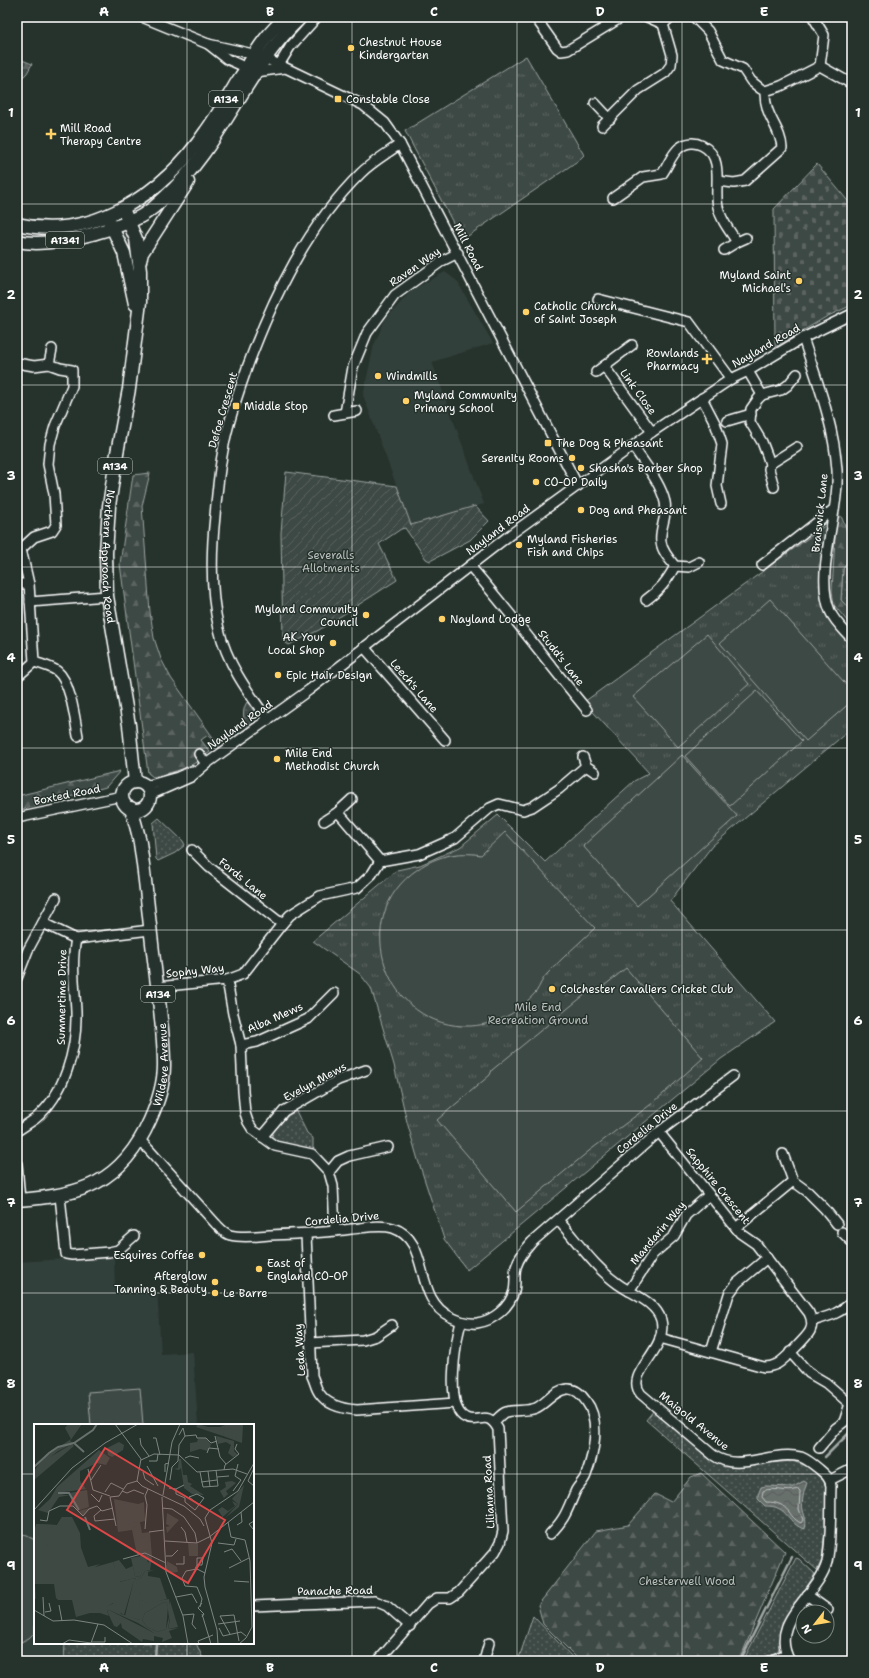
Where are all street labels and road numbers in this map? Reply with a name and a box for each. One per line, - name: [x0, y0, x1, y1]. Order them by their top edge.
- road number: A134: [209, 91, 243, 107]
- street label: Mill Road: [450, 221, 486, 273]
- road number: A1341: [46, 232, 84, 248]
- street label: Raven Way: [386, 244, 444, 290]
- street label: Nayland Road: [729, 320, 803, 372]
- street label: Link Close: [616, 366, 660, 418]
- street label: Defoe Crescent: [205, 370, 241, 450]
- road number: A134: [98, 458, 132, 474]
- street label: Braiswick Lane: [808, 473, 832, 553]
- street label: Northern Approach Road: [98, 489, 119, 625]
- street label: Nayland Road: [463, 501, 533, 559]
- street label: Studd's Lane: [534, 627, 588, 689]
- street label: Leech's Lane: [386, 656, 442, 716]
- street label: Nayland Road: [204, 697, 276, 753]
- street label: Boxted Road: [32, 781, 102, 809]
- street label: Fords Lane: [215, 855, 271, 903]
- street label: Summertime Drive: [54, 949, 70, 1045]
- street label: Sophy Way: [165, 960, 225, 982]
- road number: A134: [141, 986, 175, 1002]
- street label: Alba Mews: [245, 999, 305, 1037]
- street label: Wildeve Avenue: [149, 1022, 172, 1108]
- street label: Evelyn Mews: [281, 1059, 349, 1105]
- street label: Cordelia Drive: [613, 1099, 681, 1157]
- street label: Sapphire Crescent: [682, 1145, 754, 1228]
- street label: Mandarin Way: [627, 1198, 689, 1268]
- street label: Cordelia Drive: [304, 1208, 380, 1230]
- street label: Leda Way: [291, 1323, 309, 1377]
- street label: Maigold Avenue: [656, 1388, 732, 1454]
- street label: Lilianna Road: [480, 1455, 498, 1529]
- street label: Panache Road: [297, 1583, 373, 1599]

